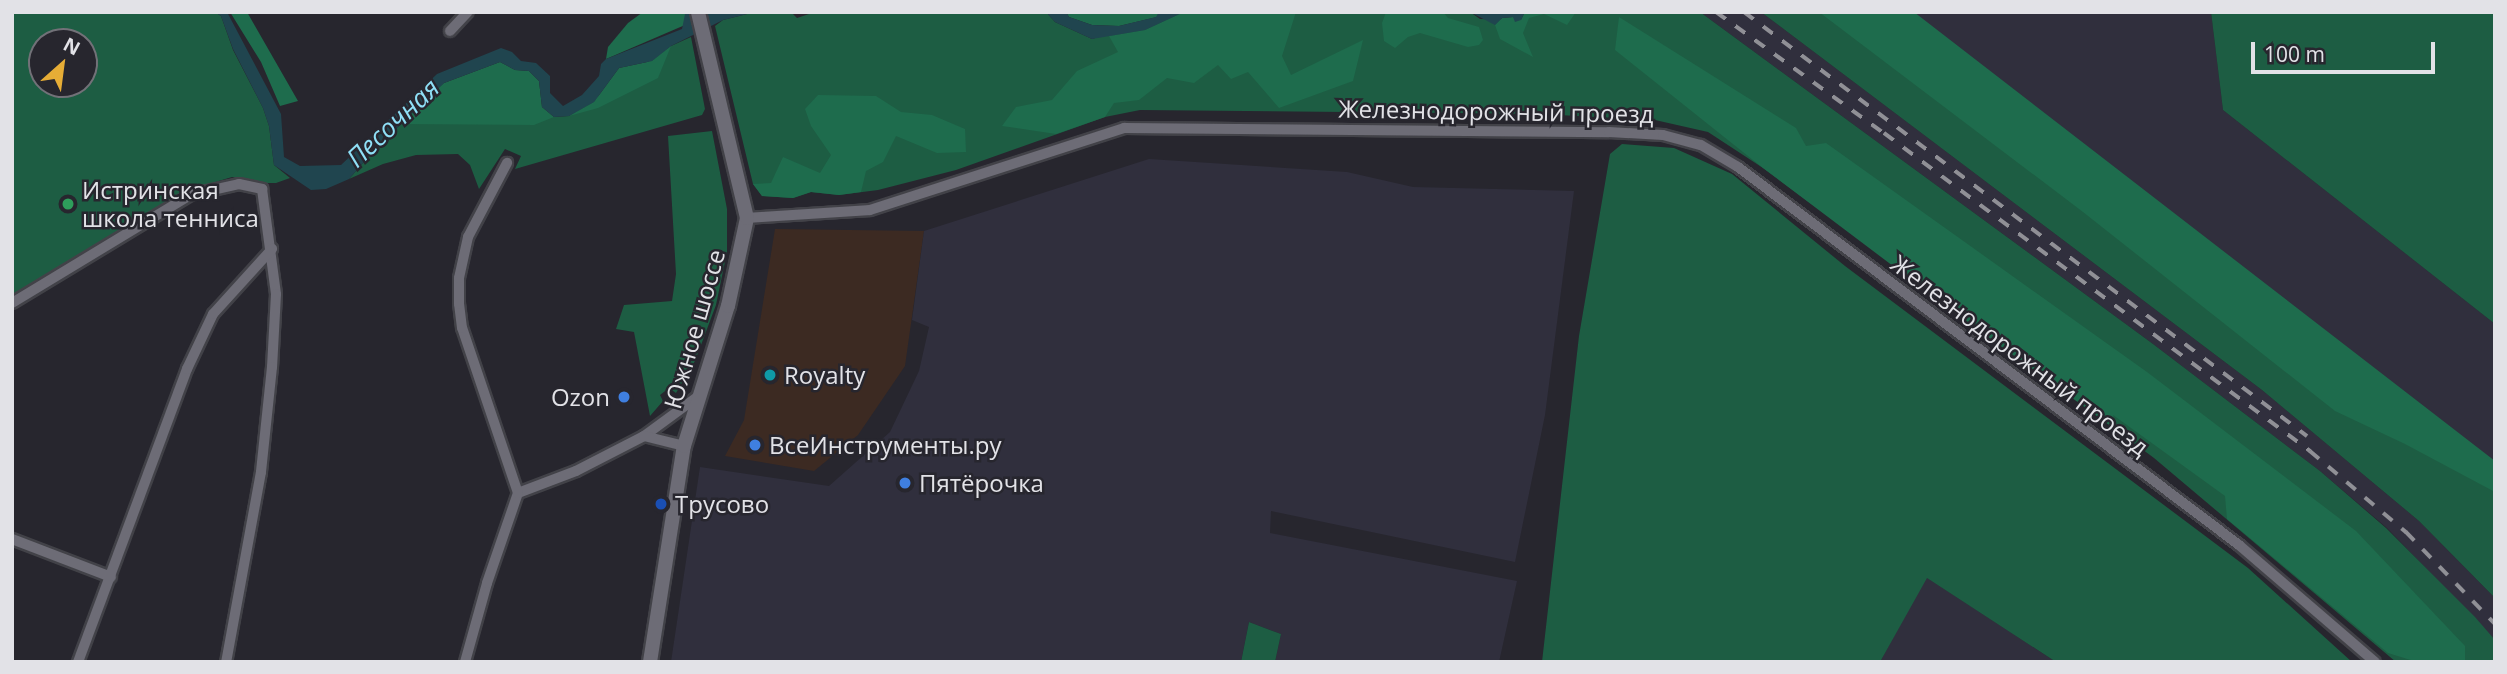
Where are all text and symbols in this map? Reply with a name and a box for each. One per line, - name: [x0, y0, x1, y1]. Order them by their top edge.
- north arrow: [28, 28, 98, 98]
- scale bar: [2255, 28, 2439, 72]
- text: N: [59, 31, 85, 61]
- text: 100 m: [2264, 40, 2325, 68]
- water label: Песочная: [340, 72, 446, 174]
- street label: Железнодорожный проезд: [1338, 94, 1654, 128]
- place label: Истринская школа тенниса: [82, 176, 259, 232]
- marker: Истринская школа тенниса: [60, 196, 76, 212]
- street label: Южное шоссе: [658, 246, 730, 412]
- street label: Железнодорожный проезд: [1886, 249, 2154, 461]
- place label: Royalty: [784, 361, 865, 389]
- marker: Royalty: [762, 367, 778, 383]
- place label: Ozon: [551, 383, 610, 411]
- marker: Ozon: [616, 389, 632, 405]
- place label: ВсеИнструменты.ру: [769, 431, 1001, 459]
- marker: ВсеИнструменты.ру: [747, 437, 763, 453]
- place label: Пятёрочка: [919, 469, 1044, 497]
- marker: Пятёрочка: [897, 475, 913, 491]
- place label: Трусово: [675, 490, 769, 518]
- marker: Трусово: [653, 496, 669, 512]

